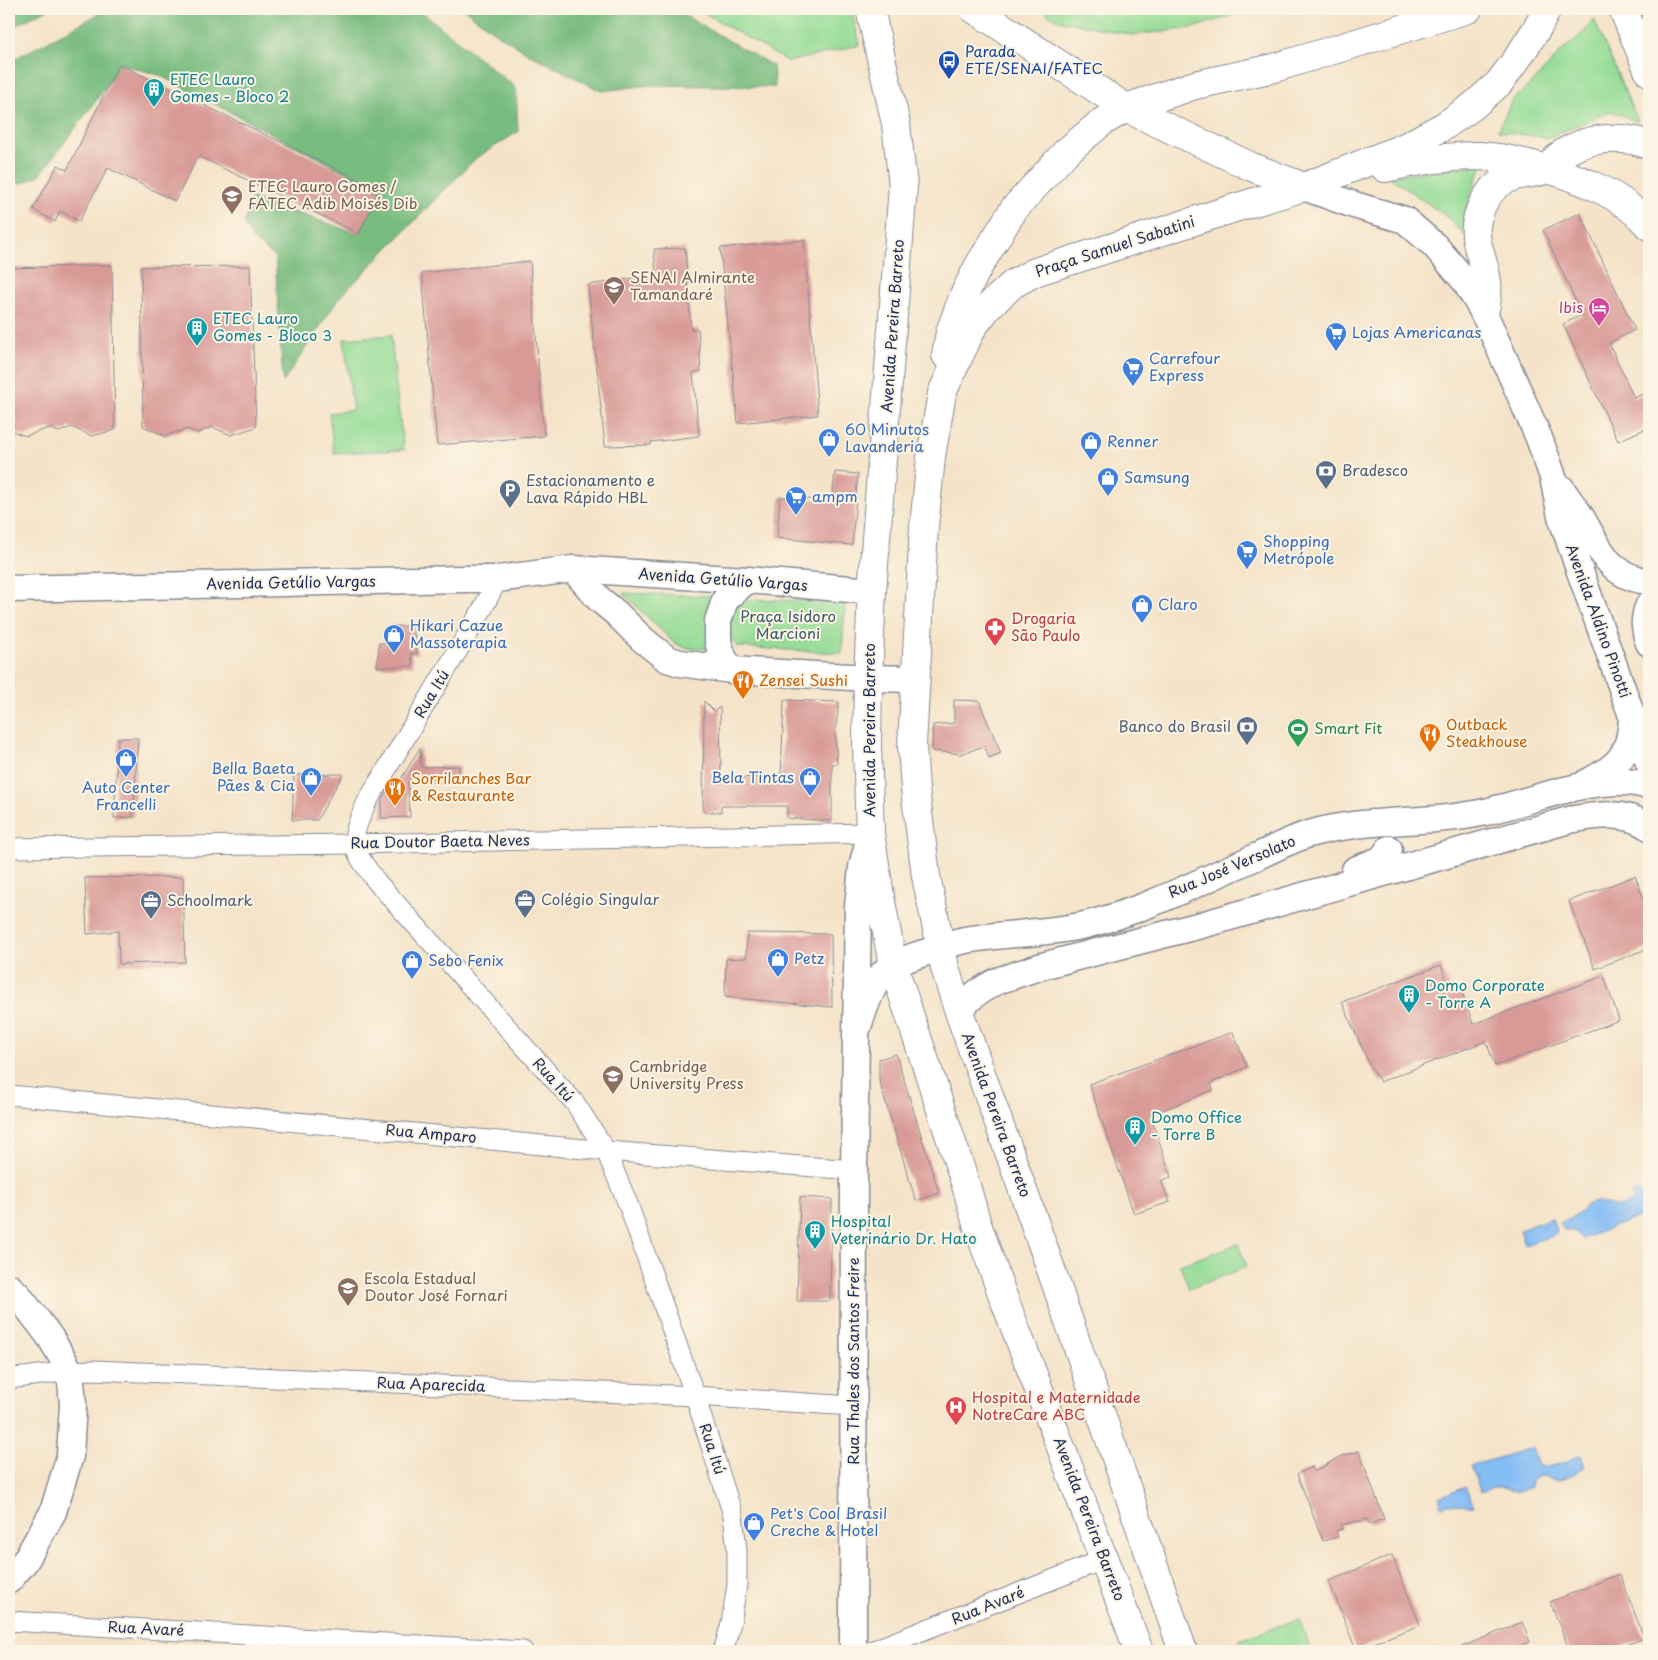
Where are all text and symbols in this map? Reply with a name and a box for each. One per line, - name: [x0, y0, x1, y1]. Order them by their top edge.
- place label: Parada ETE/SENAI/FATEC: [965, 39, 1103, 79]
- bus stop icon: Parada ETE/SENAI/FATEC: [937, 49, 961, 80]
- place label: ETEC Lauro Gomes - Bloco 2: [170, 67, 289, 107]
- building icon: ETEC Lauro Gomes - Bloco 2: [142, 77, 166, 108]
- place label: ETEC Lauro Gomes / FATEC Adib Moisés Dib: [248, 174, 417, 214]
- school or university icon: ETEC Lauro Gomes / FATEC Adib Moisés Dib: [220, 184, 244, 215]
- street label: Praça Samuel Sabatini: [1032, 209, 1197, 282]
- street label: Avenida Pereira Barreto: [874, 238, 909, 413]
- place label: SENAI Almirante Tamandaré: [630, 265, 755, 305]
- school or university icon: SENAI Almirante Tamandaré: [602, 275, 626, 306]
- place label: Ibis: [1559, 295, 1583, 318]
- hotel icon: Ibis: [1587, 296, 1611, 327]
- place label: ETEC Lauro Gomes - Bloco 3: [213, 306, 332, 346]
- building icon: ETEC Lauro Gomes - Bloco 3: [185, 316, 209, 347]
- place label: Lojas Americanas: [1352, 320, 1481, 343]
- supermarket icon: Lojas Americanas: [1324, 321, 1348, 352]
- place label: Carrefour Express: [1149, 346, 1220, 386]
- supermarket icon: Carrefour Express: [1121, 356, 1145, 387]
- place label: 60 Minutos Lavanderia: [845, 417, 929, 457]
- shop icon: 60 Minutos Lavanderia: [817, 427, 841, 458]
- place label: Renner: [1107, 429, 1158, 452]
- shop icon: Renner: [1079, 430, 1103, 461]
- place label: Bradesco: [1342, 458, 1408, 481]
- bank icon: Bradesco: [1314, 459, 1338, 490]
- place label: Samsung: [1124, 465, 1190, 488]
- shop icon: Samsung: [1096, 466, 1120, 497]
- place label: Estacionamento e Lava Rápido HBL: [526, 468, 655, 508]
- parking icon: Estacionamento e Lava Rápido HBL: [498, 478, 522, 509]
- place label: ampm: [812, 484, 858, 507]
- supermarket icon: ampm: [784, 485, 808, 516]
- place label: Shopping Metrópole: [1263, 529, 1335, 569]
- supermarket icon: Shopping Metrópole: [1235, 539, 1259, 570]
- street label: Avenida Aldino Pinotti: [1561, 540, 1638, 701]
- street label: Avenida Getúlio Vargas: [638, 561, 809, 596]
- street label: Avenida Getúlio Vargas: [206, 569, 376, 594]
- place label: Claro: [1158, 592, 1197, 615]
- shop icon: Claro: [1130, 593, 1154, 624]
- park label: Praça Isidoro Marcioni: [740, 604, 836, 644]
- place label: Drogaria São Paulo: [1011, 606, 1080, 646]
- place label: Hikari Cazue Massoterapia: [410, 613, 507, 653]
- pharmacy icon: Drogaria São Paulo: [983, 616, 1007, 647]
- shop icon: Hikari Cazue Massoterapia: [382, 623, 406, 654]
- street label: Avenida Pereira Barreto: [857, 643, 880, 817]
- street label: Rua Itú: [407, 665, 454, 722]
- place label: Zensei Sushi: [759, 668, 848, 691]
- restaurant icon: Zensei Sushi: [731, 669, 755, 700]
- place label: Outback Steakhouse: [1446, 712, 1528, 752]
- place label: Banco do Brasil: [1118, 714, 1231, 737]
- bank icon: Banco do Brasil: [1235, 715, 1259, 746]
- place label: Smart Fit: [1314, 716, 1382, 739]
- sports icon: Smart Fit: [1286, 717, 1310, 748]
- restaurant icon: Outback Steakhouse: [1418, 722, 1442, 753]
- shop icon: Auto Center Francelli: [114, 747, 138, 778]
- place label: Bella Baeta Pães & Cia: [211, 756, 296, 796]
- place label: Bela Tintas: [711, 765, 794, 788]
- shop icon: Bella Baeta Pães & Cia: [299, 766, 323, 797]
- place label: Sorrilanches Bar & Restaurante: [411, 766, 531, 806]
- shop icon: Bela Tintas: [798, 766, 822, 797]
- place label: Auto Center Francelli: [82, 775, 170, 815]
- restaurant icon: Sorrilanches Bar & Restaurante: [383, 776, 407, 807]
- street label: Rua Doutor Baeta Neves: [350, 827, 530, 854]
- street label: Rua José Versolato: [1164, 828, 1299, 903]
- place label: Colégio Singular: [541, 887, 660, 910]
- place label: Schoolmark: [167, 888, 253, 911]
- office icon: Colégio Singular: [513, 888, 537, 919]
- office icon: Schoolmark: [139, 889, 163, 920]
- place label: Petz: [794, 946, 824, 969]
- shop icon: Petz: [766, 947, 790, 978]
- place label: Sebo Fenix: [428, 948, 504, 971]
- shop icon: Sebo Fenix: [400, 949, 424, 980]
- place label: Domo Corporate - Torre A: [1425, 973, 1545, 1013]
- building icon: Domo Corporate - Torre A: [1397, 983, 1421, 1014]
- street label: Avenida Pereira Barreto: [957, 1029, 1038, 1200]
- street label: Rua Itú: [528, 1052, 580, 1106]
- place label: Cambridge University Press: [629, 1054, 744, 1094]
- school or university icon: Cambridge University Press: [601, 1064, 625, 1095]
- place label: Domo Office - Torre B: [1151, 1105, 1242, 1145]
- building icon: Domo Office - Torre B: [1123, 1115, 1147, 1146]
- street label: Rua Amparo: [385, 1117, 478, 1148]
- place label: Hospital Veterinário Dr. Hato: [831, 1209, 977, 1249]
- building icon: Hospital Veterinário Dr. Hato: [803, 1219, 827, 1250]
- street label: Rua Thales dos Santos Freire: [841, 1257, 864, 1465]
- place label: Escola Estadual Doutor José Fornari: [364, 1266, 508, 1306]
- school or university icon: Escola Estadual Doutor José Fornari: [336, 1276, 360, 1307]
- street label: Rua Aparecida: [376, 1370, 486, 1397]
- place label: Hospital e Maternidade NotreCare ABC: [972, 1385, 1141, 1425]
- hospital icon: Hospital e Maternidade NotreCare ABC: [944, 1395, 968, 1426]
- street label: Rua Itú: [694, 1420, 732, 1477]
- street label: Avenida Pereira Barreto: [1049, 1433, 1132, 1604]
- place label: Pet's Cool Brasil Creche & Hotel: [770, 1501, 887, 1541]
- shop icon: Pet's Cool Brasil Creche & Hotel: [742, 1511, 766, 1542]
- street label: Rua Avaré: [948, 1580, 1027, 1630]
- street label: Rua Avaré: [107, 1614, 185, 1641]

